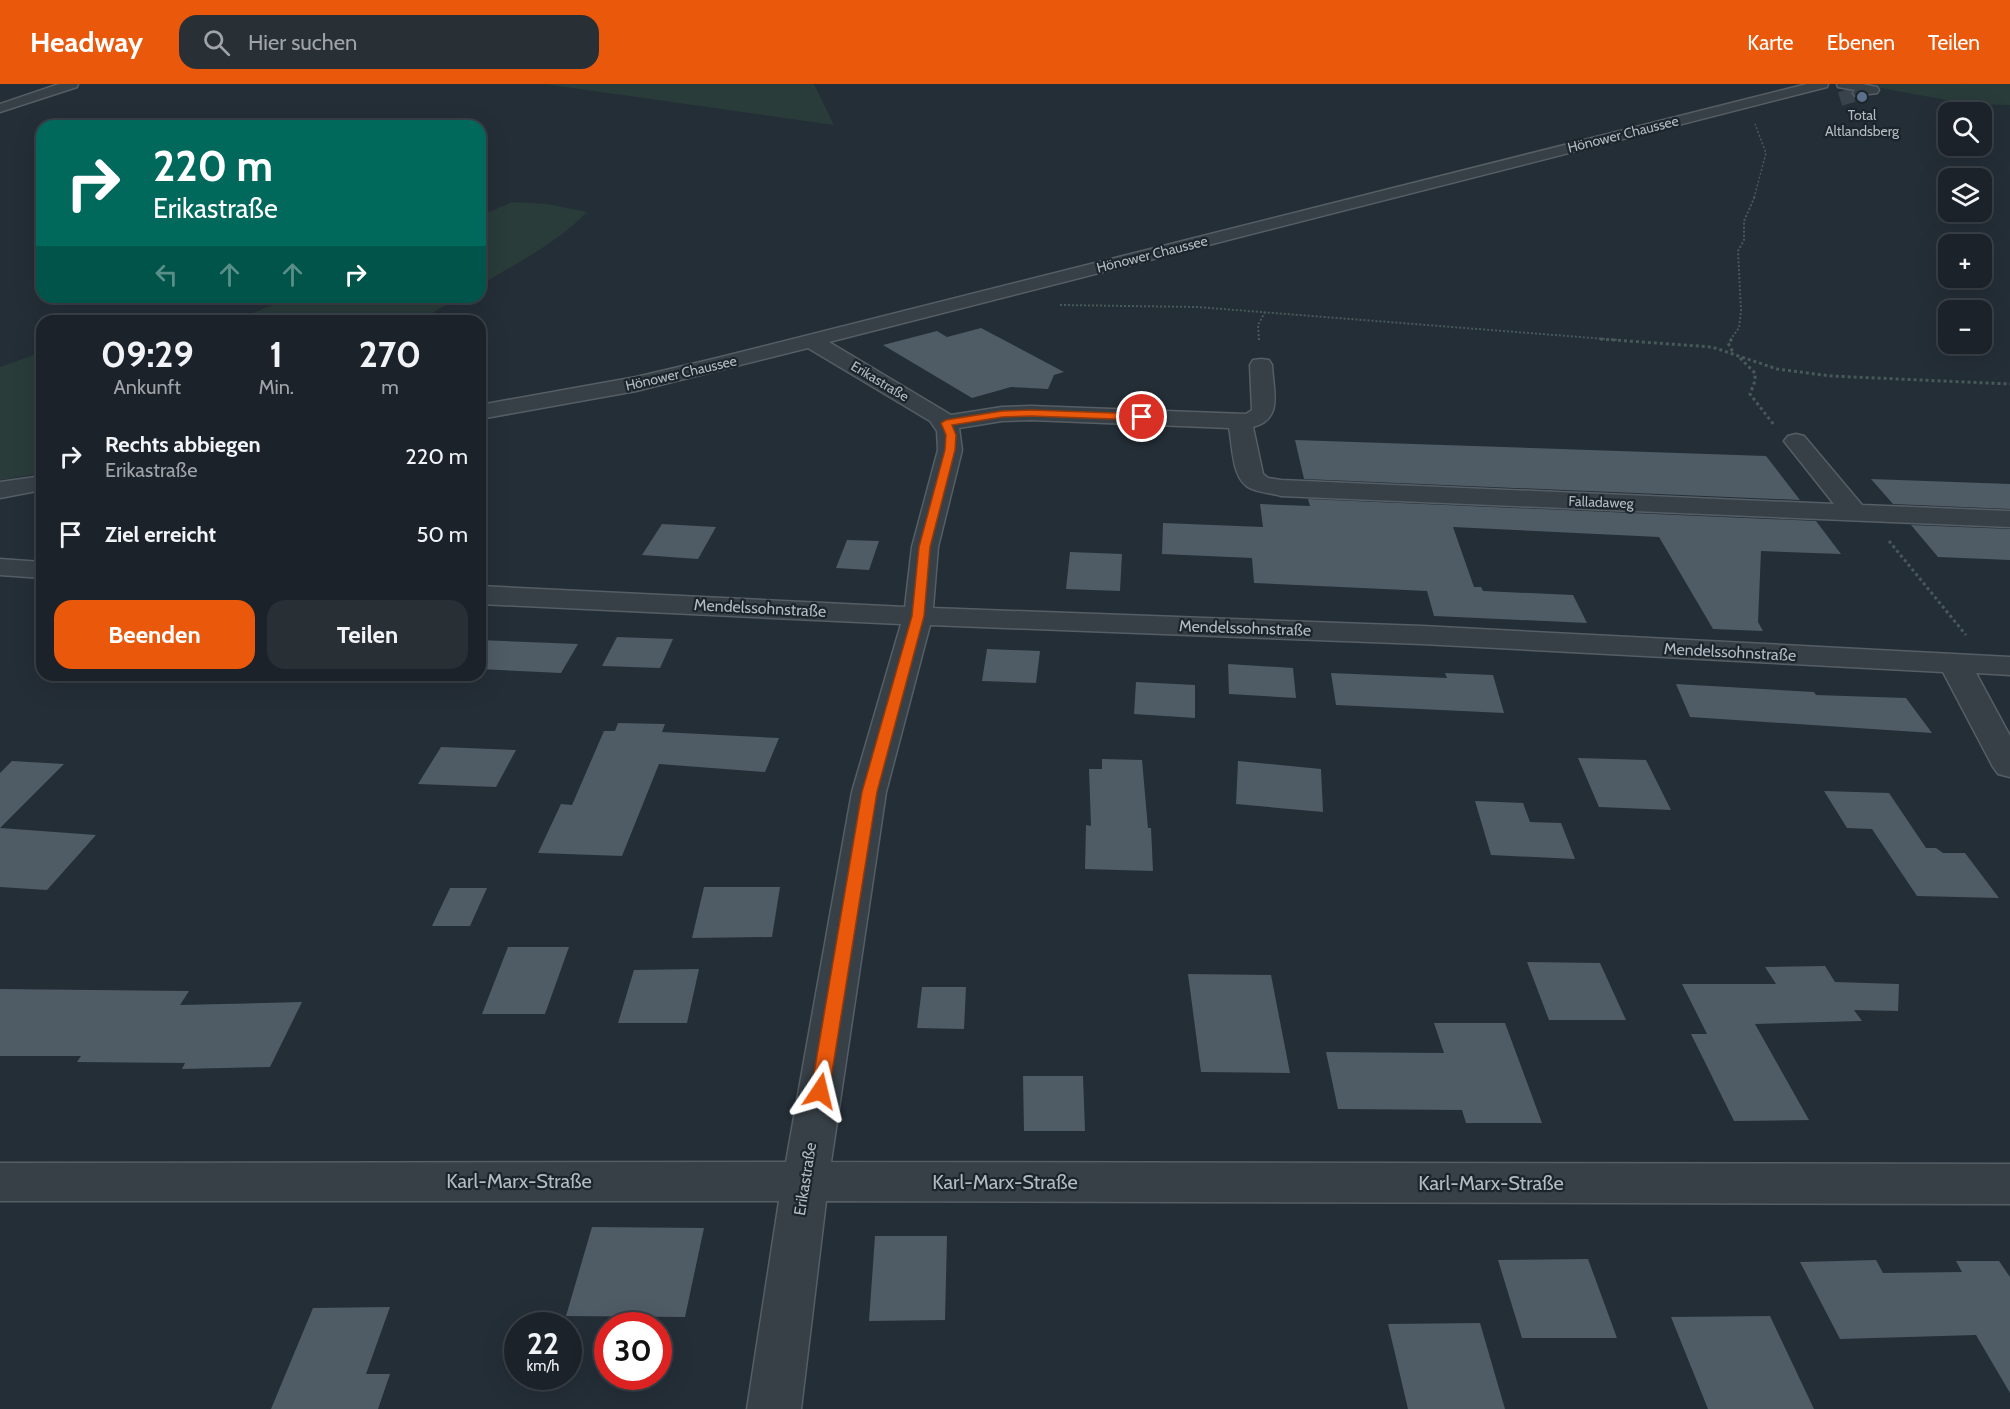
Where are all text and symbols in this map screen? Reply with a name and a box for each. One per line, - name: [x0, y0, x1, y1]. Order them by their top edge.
- search box: [179, 15, 599, 69]
- text: Headway: [30, 25, 143, 59]
- icon: search: [200, 26, 233, 59]
- text: Hier suchen: [248, 29, 357, 56]
- text: Karte: [1747, 30, 1794, 55]
- text: Ebenen: [1827, 30, 1895, 55]
- text: Teilen: [1928, 30, 1980, 55]
- marker: Total Altlandsberg: [1855, 90, 1869, 104]
- map controls: [1938, 102, 1992, 354]
- button: search: [1938, 102, 1992, 156]
- place label: Total Altlandsberg: [1825, 106, 1900, 140]
- street label: Hönower Chaussee: [1566, 111, 1680, 157]
- text: 220 m: [153, 140, 273, 192]
- icon: right: [54, 144, 132, 222]
- button: layers: [1938, 168, 1992, 222]
- text: Erikastraße: [153, 192, 278, 225]
- street label: Hönower Chaussee: [1095, 231, 1209, 277]
- button: +: [1938, 234, 1992, 288]
- icon: left: [150, 258, 183, 291]
- icon: ahead: [213, 258, 246, 291]
- icon: ahead: [276, 258, 309, 291]
- icon: right: [339, 258, 372, 291]
- button: −: [1938, 300, 1992, 354]
- text: 09:29: [101, 332, 194, 376]
- text: 1: [270, 332, 283, 376]
- text: 270: [359, 332, 421, 376]
- street label: Hönower Chaussee: [623, 351, 739, 395]
- street label: Erikastraße: [848, 357, 912, 405]
- text: Ankunft: [114, 375, 181, 399]
- text: Min.: [258, 375, 294, 399]
- text: m: [381, 375, 399, 399]
- pin: [1116, 391, 1167, 442]
- icon: arrive: [1125, 400, 1158, 433]
- text: Rechts abbiegen: [105, 431, 261, 458]
- icon: right: [54, 440, 87, 473]
- text: 220 m: [405, 443, 468, 470]
- text: Erikastraße: [105, 458, 197, 482]
- street label: Falladaweg: [1568, 492, 1635, 512]
- icon: arrive: [54, 518, 87, 551]
- text: Ziel erreicht: [105, 521, 216, 548]
- text: 50 m: [416, 521, 468, 548]
- street label: Mendelssohnstraße: [693, 595, 827, 621]
- button: Beenden: [54, 600, 255, 669]
- button: Teilen: [267, 600, 468, 669]
- street label: Mendelssohnstraße: [1178, 616, 1312, 640]
- street label: Mendelssohnstraße: [1663, 639, 1797, 665]
- position arrow: [788, 1059, 852, 1123]
- street label: Erikastraße: [790, 1141, 820, 1217]
- street label: Karl-Marx-Straße: [446, 1169, 592, 1193]
- street label: Karl-Marx-Straße: [932, 1170, 1078, 1194]
- street label: Karl-Marx-Straße: [1418, 1171, 1564, 1195]
- speed limit sign: 30: [594, 1312, 672, 1390]
- text: 22: [527, 1325, 559, 1362]
- text: km/h: [527, 1357, 559, 1375]

